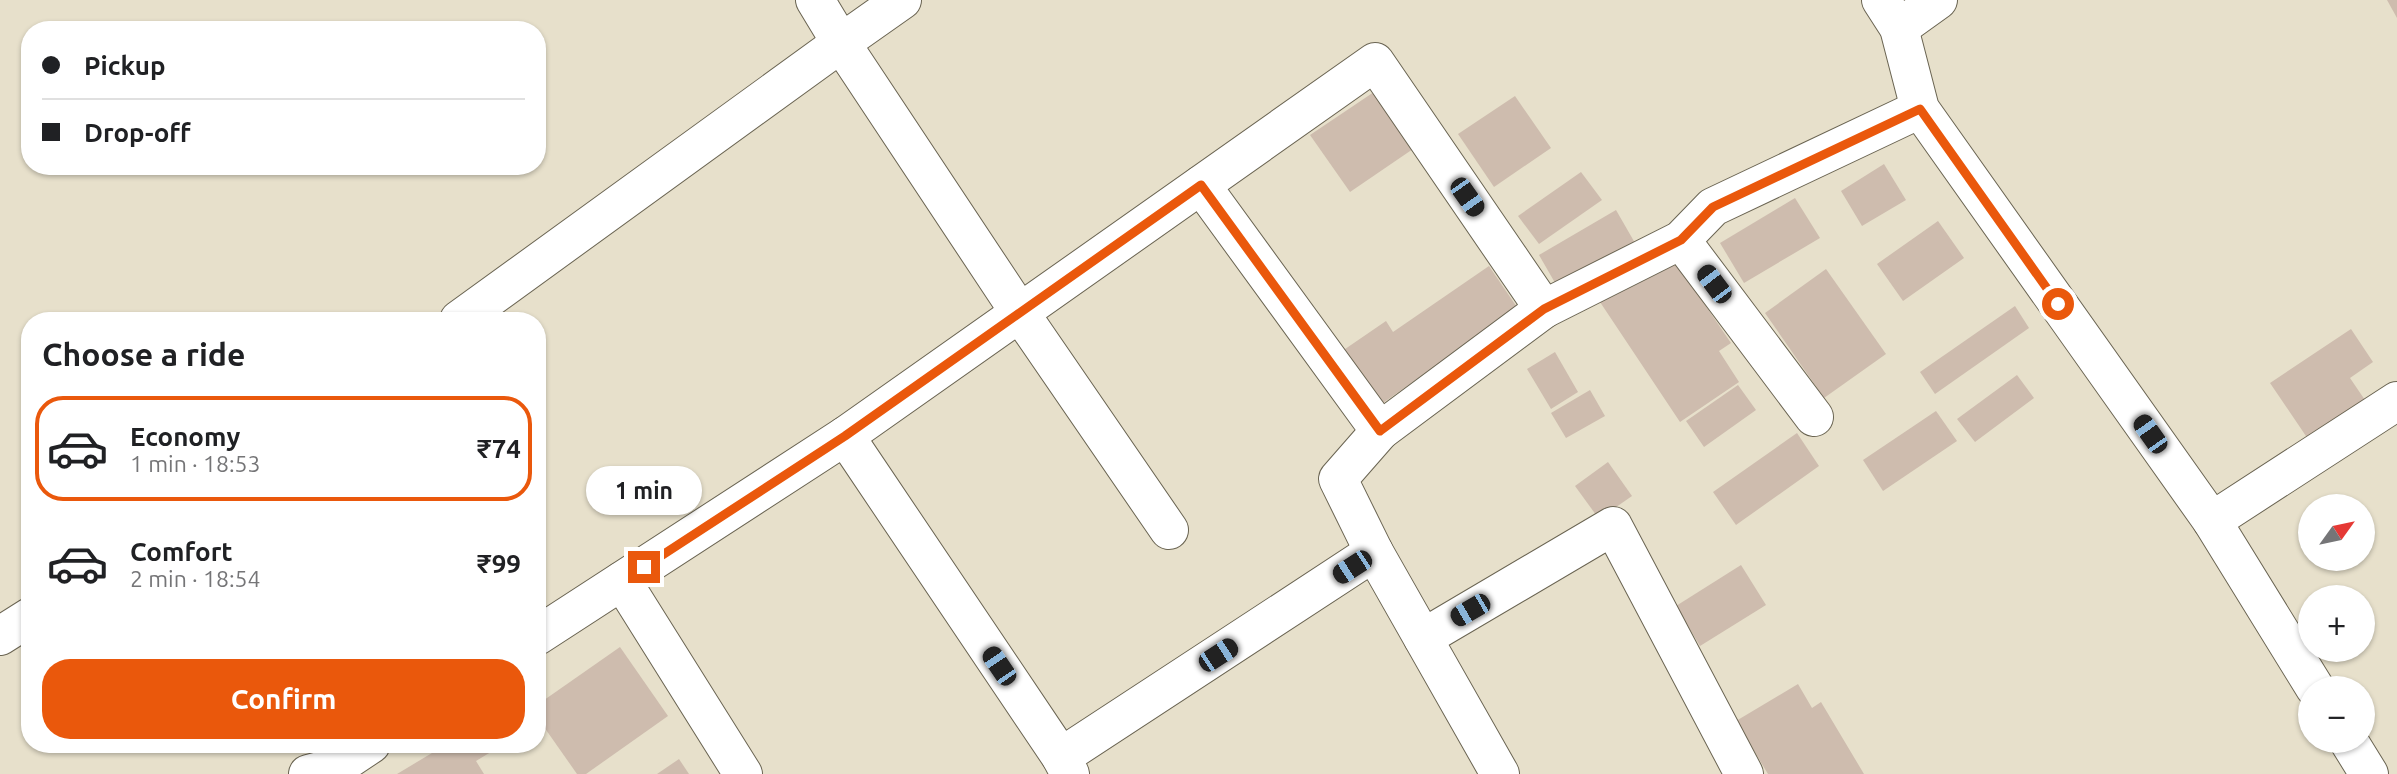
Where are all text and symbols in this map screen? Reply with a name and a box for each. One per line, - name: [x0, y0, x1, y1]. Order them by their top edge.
- text: Pickup: [84, 51, 166, 80]
- text: Drop-off: [84, 118, 191, 147]
- car: [1447, 174, 1488, 220]
- car: [1693, 261, 1736, 307]
- route start: [2042, 288, 2074, 320]
- text: Choose a ride: [42, 336, 245, 372]
- car: [2130, 411, 2171, 457]
- icon: car: [46, 417, 109, 480]
- text: Economy: [130, 422, 240, 451]
- text: ₹74: [477, 434, 521, 463]
- text: 1 min · 18:53: [130, 451, 261, 476]
- callout: 1 min: [586, 466, 702, 514]
- text: 1 min: [615, 478, 673, 503]
- north arrow: [2298, 494, 2375, 570]
- map controls: [2298, 494, 2375, 753]
- icon: car: [46, 532, 109, 595]
- text: Comfort: [130, 537, 233, 566]
- car: [1329, 547, 1376, 587]
- text: ₹99: [477, 549, 521, 578]
- route end: [628, 551, 660, 583]
- text: 2 min · 18:54: [130, 566, 261, 591]
- button: +: [2298, 585, 2375, 662]
- car: [1447, 590, 1494, 630]
- car: [1195, 635, 1242, 675]
- car: [979, 643, 1020, 689]
- button: Confirm: [42, 659, 525, 739]
- button: −: [2298, 676, 2375, 753]

